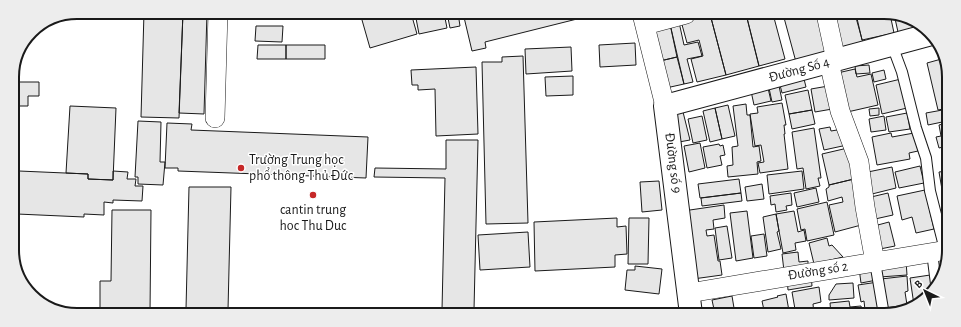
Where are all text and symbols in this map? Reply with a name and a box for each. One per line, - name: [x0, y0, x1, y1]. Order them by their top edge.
- street label: Đường Số 4: [767, 54, 831, 85]
- street label: Đường số 9: [662, 132, 685, 194]
- place label: Trường Trung học phổ thông Thủ Đức: [249, 153, 354, 183]
- marker: Trường Trung học phổ thông Thủ Đức: [236, 163, 246, 173]
- marker: cantin trung hoc Thu Duc: [308, 190, 318, 200]
- place label: cantin trung hoc Thu Duc: [280, 203, 347, 233]
- street label: Đường số 2: [787, 258, 849, 283]
- north arrow: [905, 271, 945, 311]
- text: B: [912, 277, 925, 290]

